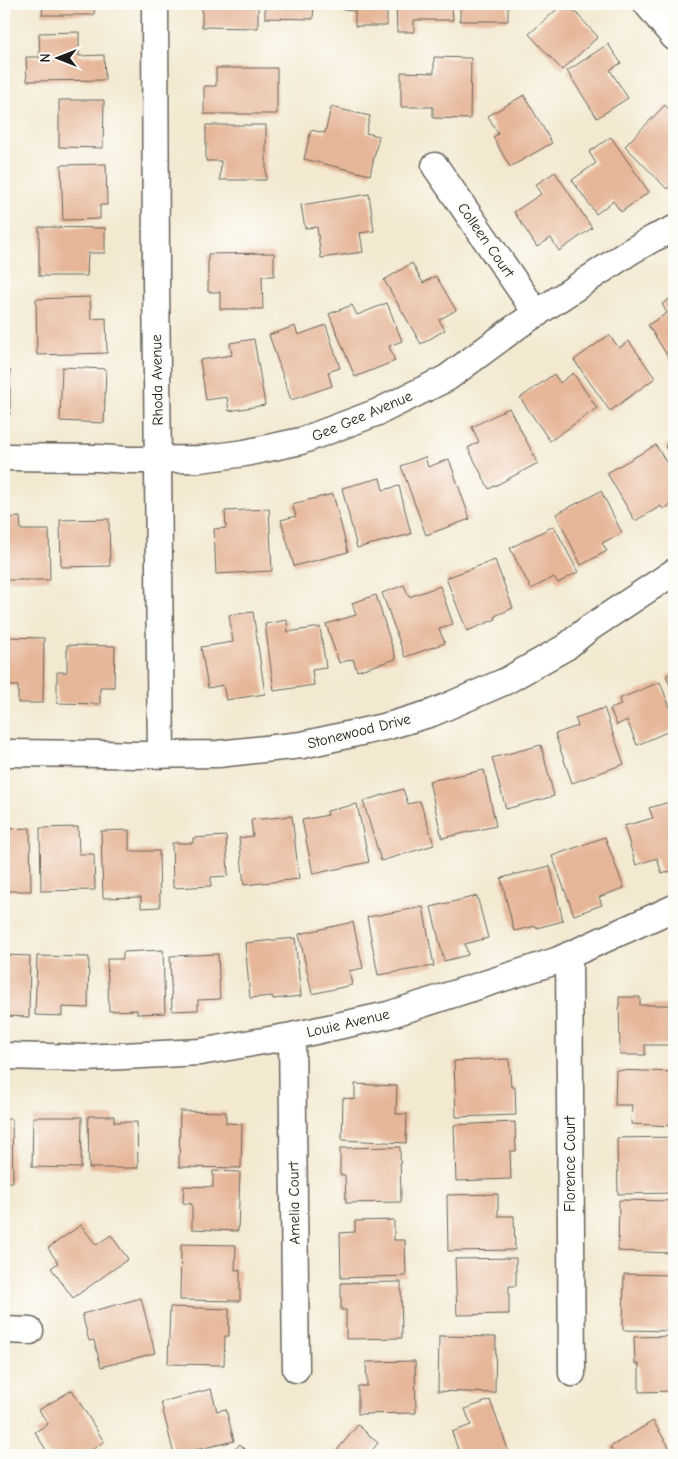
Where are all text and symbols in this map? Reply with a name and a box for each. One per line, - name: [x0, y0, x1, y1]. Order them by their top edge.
- north arrow: [32, 32, 82, 82]
- text: N: [37, 53, 54, 63]
- street label: Colleen Court: [454, 199, 519, 281]
- street label: Rhoda Avenue: [147, 334, 167, 426]
- street label: Gee Gee Avenue: [309, 387, 415, 445]
- street label: Stonewood Drive: [306, 709, 413, 753]
- street label: Louie Avenue: [305, 1005, 392, 1041]
- street label: Florence Court: [561, 1115, 579, 1212]
- street label: Amelia Court: [284, 1161, 304, 1245]

